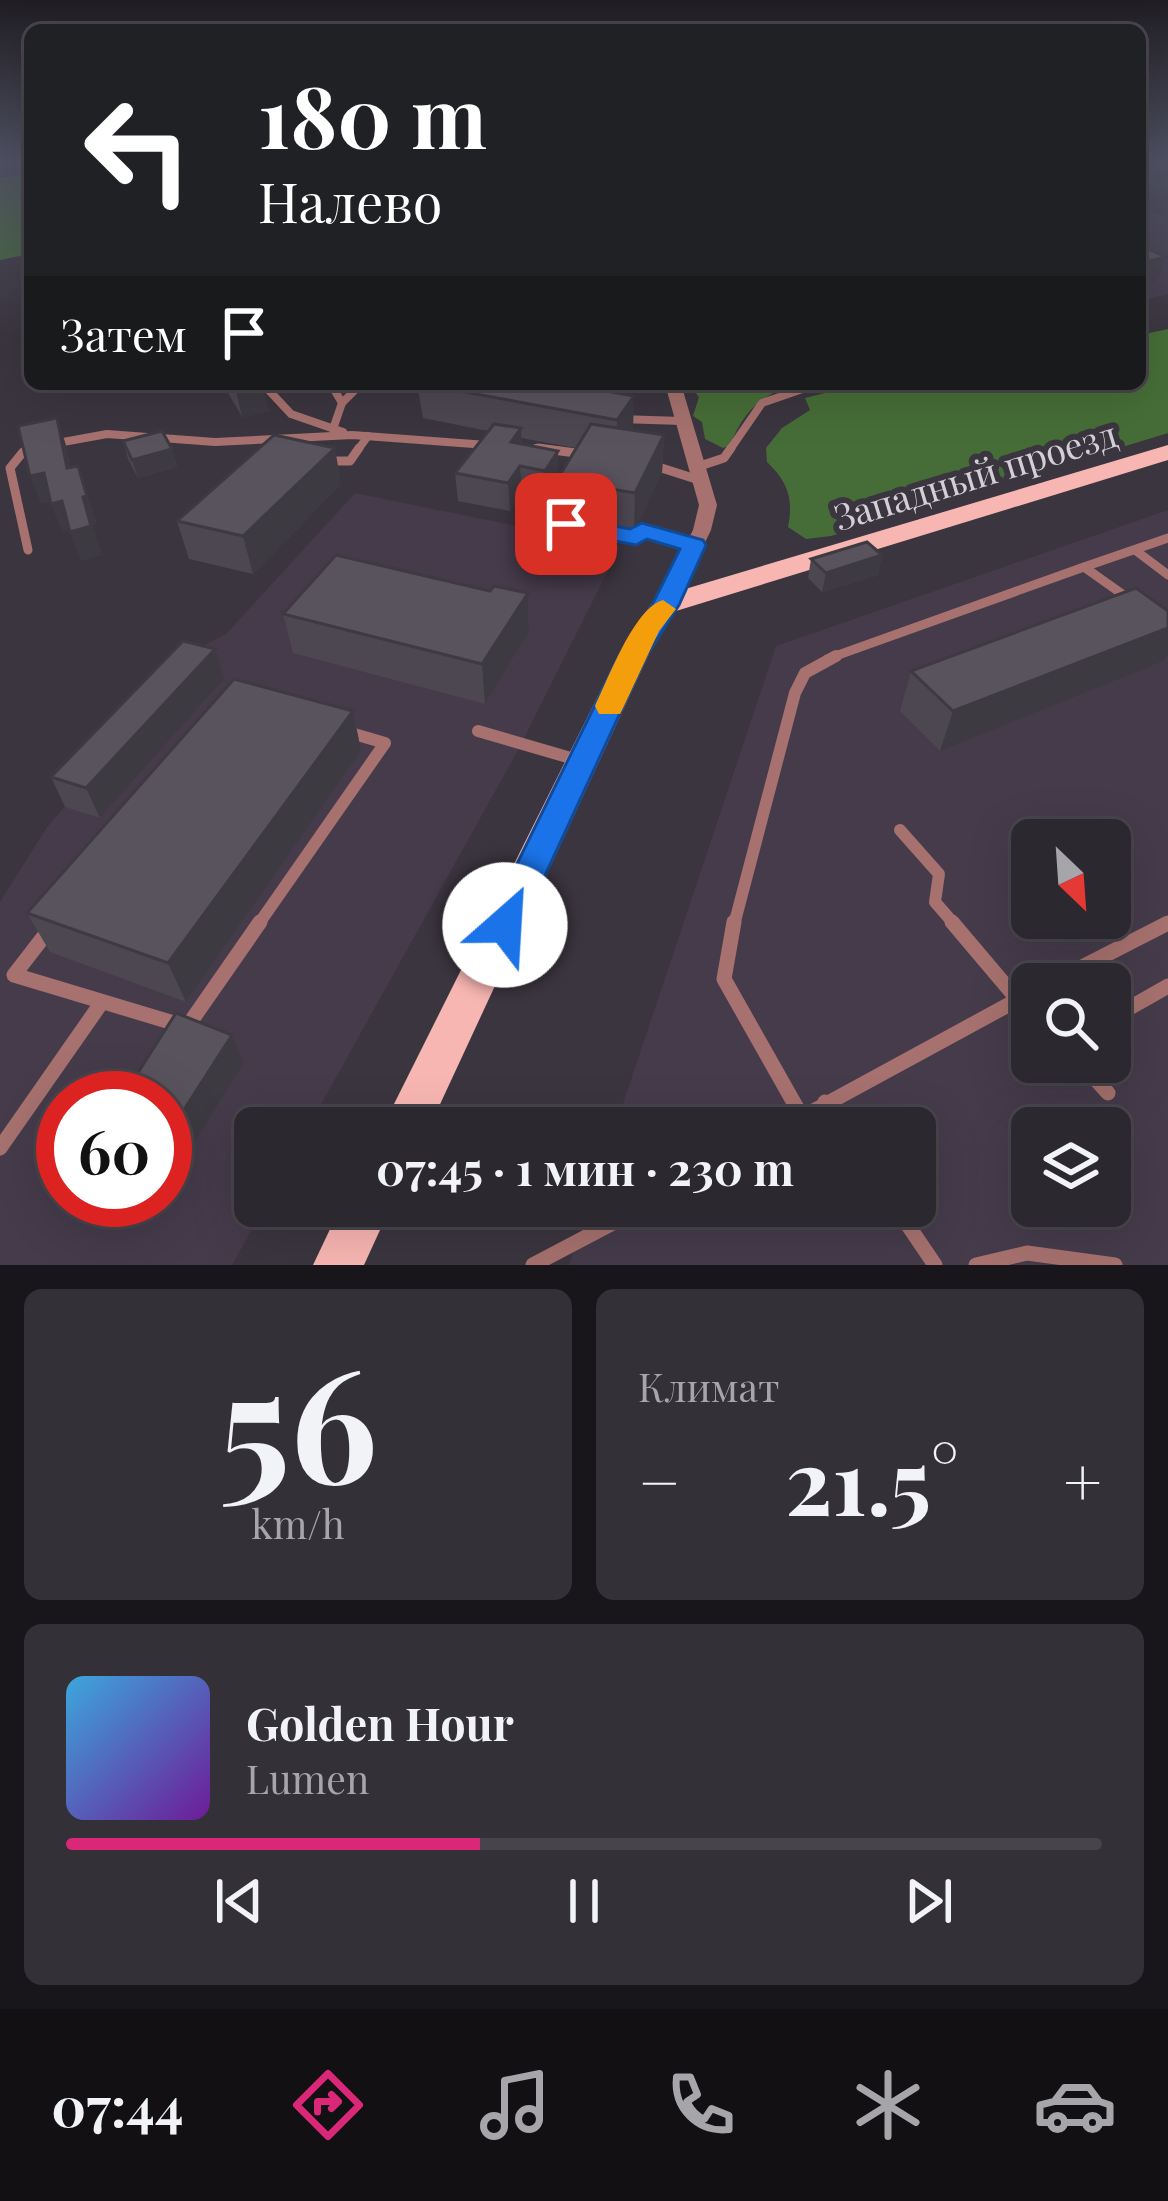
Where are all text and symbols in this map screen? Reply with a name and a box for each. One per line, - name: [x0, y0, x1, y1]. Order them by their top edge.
- text: 180 m: [258, 58, 487, 170]
- icon: left: [60, 72, 216, 228]
- text: Налево: [258, 165, 442, 237]
- icon: arrive: [211, 300, 277, 366]
- text: Затем: [60, 303, 187, 363]
- street label: Западный проезд: [828, 408, 1123, 540]
- pin: [515, 473, 617, 575]
- icon: arrive: [533, 491, 599, 557]
- north arrow: [1011, 819, 1131, 939]
- map controls: [1011, 819, 1131, 1227]
- position arrow: [442, 862, 568, 988]
- button: search: [1011, 963, 1131, 1083]
- speed limit sign: 60: [36, 1071, 192, 1227]
- button: layers: [1011, 1107, 1131, 1227]
- text: 07:45 · 1 мин · 230 m: [376, 1137, 794, 1197]
- text: 56: [218, 1315, 378, 1523]
- text: Климат: [638, 1360, 780, 1412]
- text: 21.5°: [785, 1419, 959, 1539]
- text: −: [638, 1436, 681, 1524]
- text: +: [1063, 1436, 1102, 1524]
- text: km/h: [251, 1497, 345, 1549]
- text: Golden Hour: [246, 1692, 514, 1752]
- text: Lumen: [246, 1752, 369, 1804]
- icon: previous: [206, 1868, 272, 1934]
- icon: pause: [551, 1868, 617, 1934]
- icon: next: [896, 1868, 962, 1934]
- icon: directions: [286, 2063, 370, 2147]
- icon: music: [473, 2063, 557, 2147]
- icon: phone: [659, 2063, 743, 2147]
- icon: climate: [846, 2063, 930, 2147]
- icon: car: [1033, 2063, 1117, 2147]
- text: 07:44: [51, 2069, 183, 2141]

